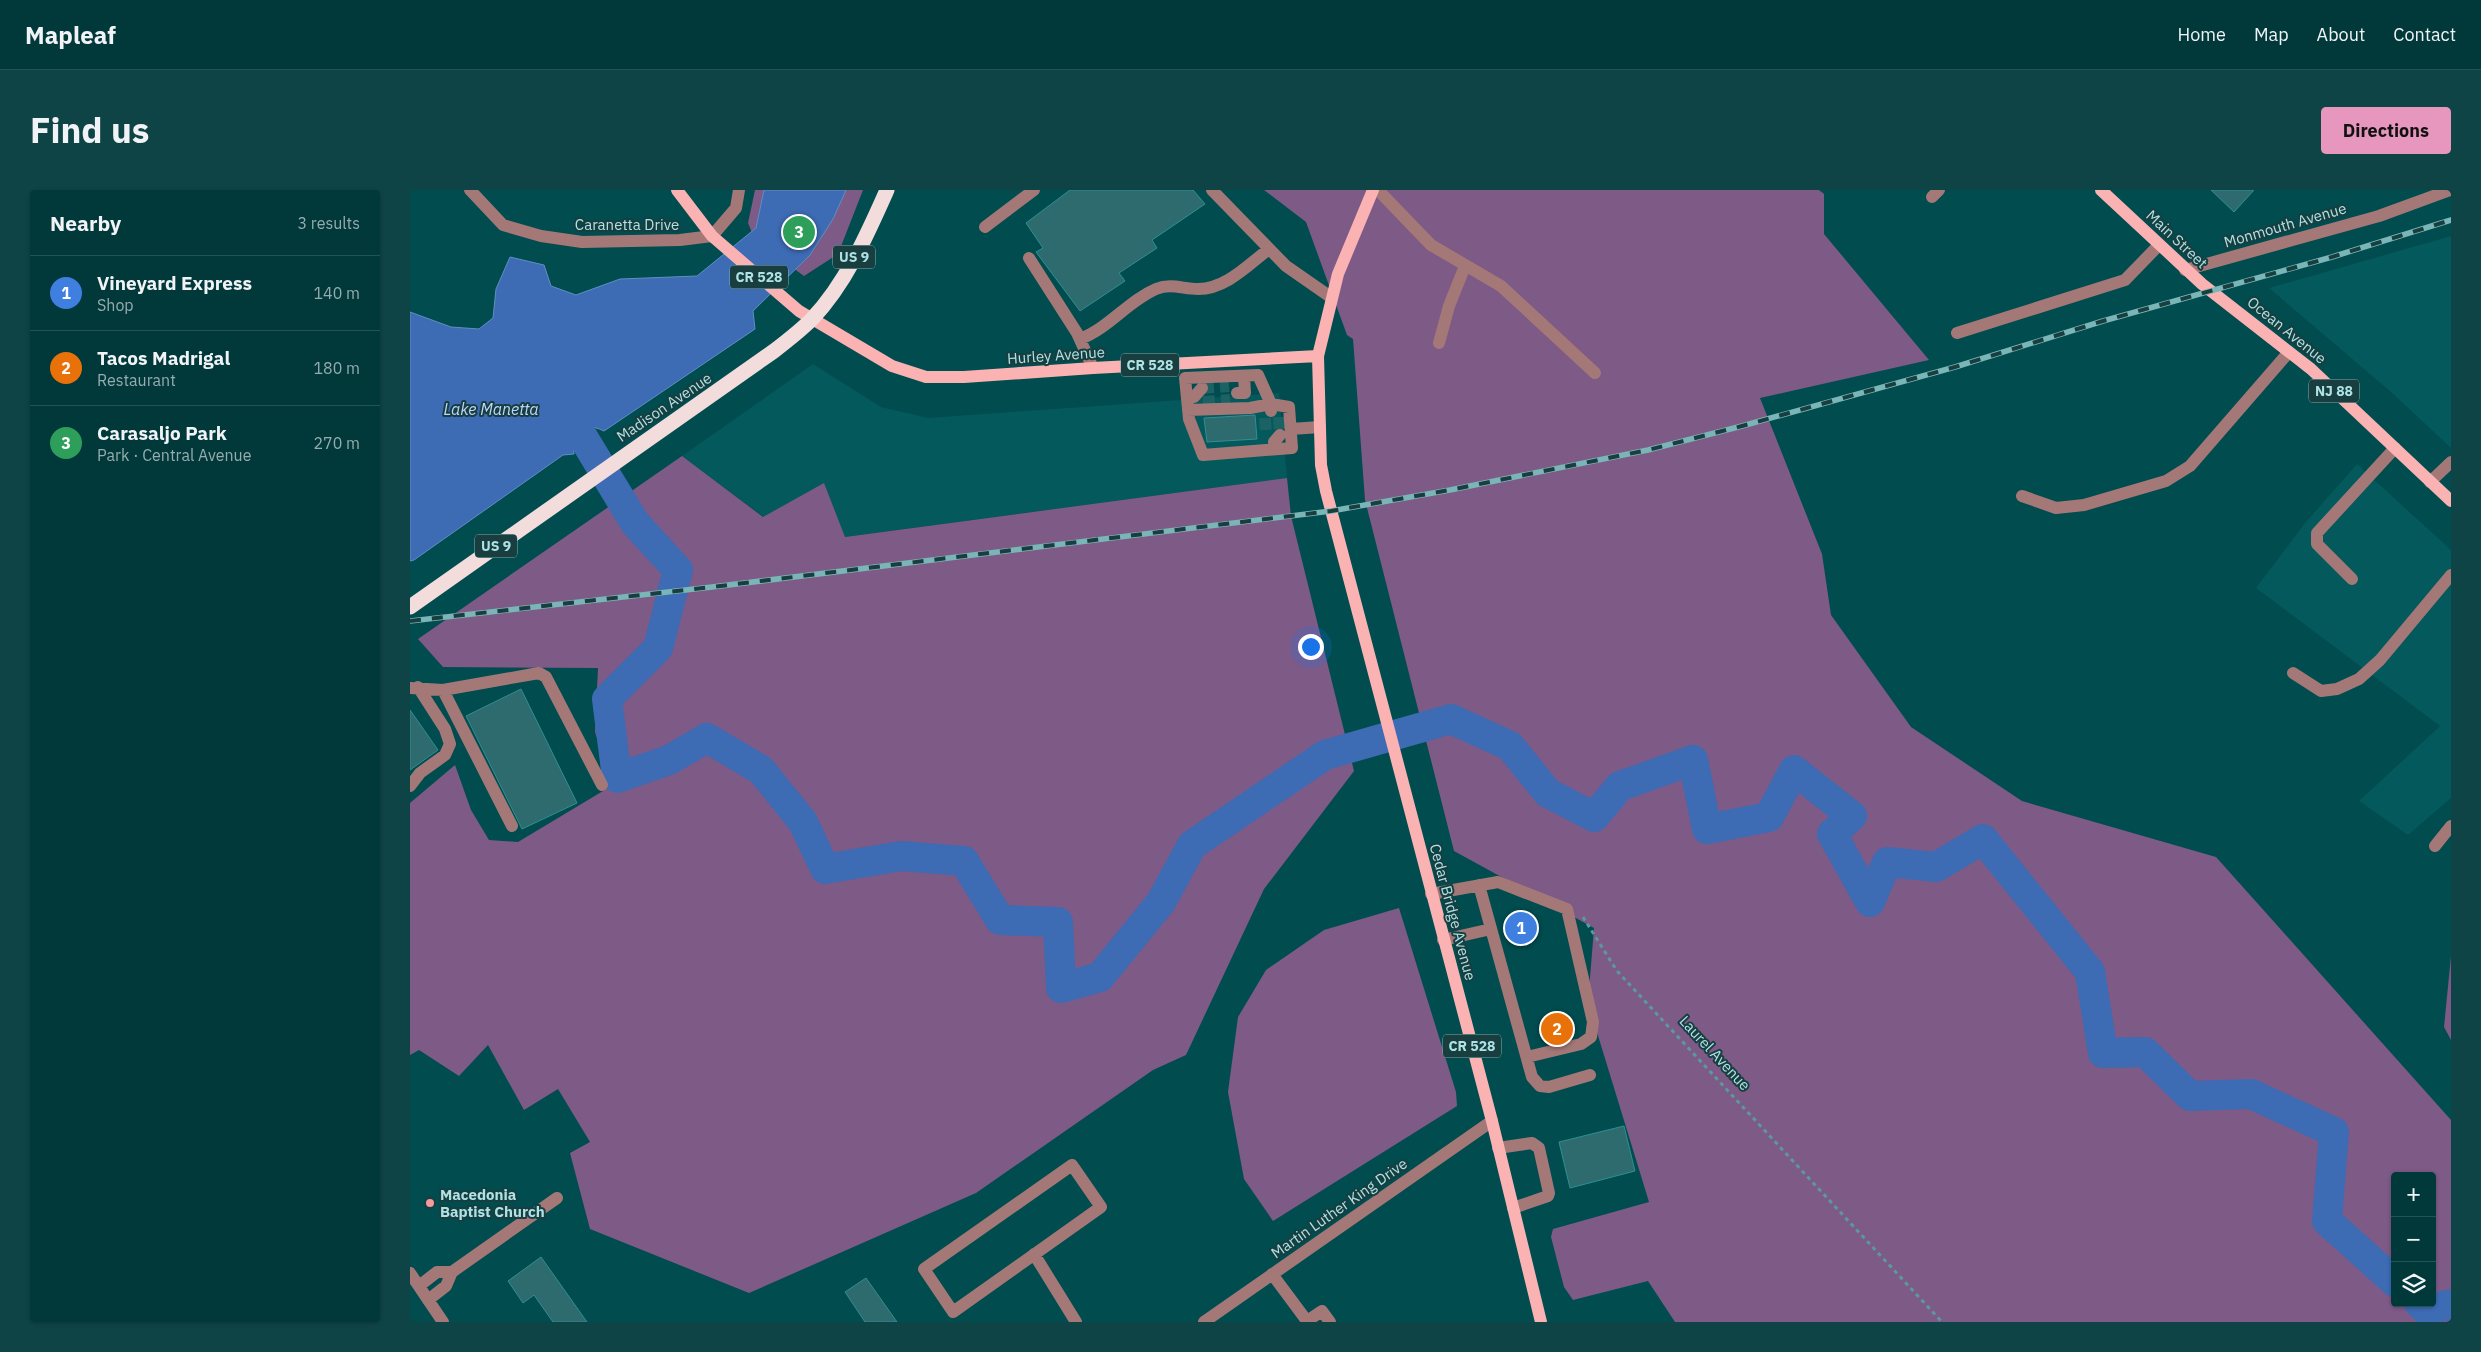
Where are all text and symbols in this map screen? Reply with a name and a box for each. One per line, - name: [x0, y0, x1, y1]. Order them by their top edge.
- text: Mapleaf: [25, 19, 116, 51]
- text: Home: [2178, 23, 2226, 46]
- text: Map: [2254, 23, 2289, 46]
- text: About: [2317, 23, 2365, 46]
- text: Contact: [2393, 23, 2456, 46]
- text: Find us: [30, 107, 149, 153]
- button: Directions: [2321, 107, 2451, 154]
- street label: Monmouth Avenue: [2222, 198, 2348, 252]
- street label: Main Street: [2142, 206, 2212, 272]
- text: Nearby: [50, 209, 121, 237]
- text: 3 results: [297, 213, 360, 233]
- pin: 3: [783, 213, 815, 251]
- street label: Caranetta Drive: [575, 215, 679, 234]
- road number: US 9: [833, 246, 875, 268]
- road number: CR 528: [730, 265, 788, 288]
- text: Vineyard Express: [97, 271, 252, 295]
- text: 1: [61, 283, 71, 303]
- text: 140 m: [313, 283, 360, 303]
- street label: Ocean Avenue: [2244, 292, 2330, 368]
- text: Shop: [97, 295, 134, 315]
- street label: Hurley Avenue: [1006, 342, 1106, 368]
- text: Tacos Madrigal: [97, 346, 230, 370]
- road number: CR 528: [1121, 354, 1179, 376]
- text: 2: [61, 358, 71, 378]
- text: 180 m: [313, 358, 360, 378]
- street label: Madison Avenue: [613, 368, 715, 446]
- text: Restaurant: [97, 370, 176, 390]
- road number: NJ 88: [2309, 380, 2359, 402]
- water label: Lake Manetta: [443, 399, 539, 419]
- text: Carasaljo Park: [97, 421, 227, 445]
- text: 3: [61, 433, 71, 453]
- text: 270 m: [313, 433, 360, 453]
- text: Park · Central Avenue: [97, 445, 251, 465]
- road number: US 9: [475, 534, 517, 558]
- your location: [1298, 634, 1324, 660]
- street label: Cedar Bridge Avenue: [1426, 842, 1480, 982]
- pin: 1: [1505, 909, 1537, 947]
- pin: 2: [1541, 1010, 1573, 1048]
- street label: Laurel Avenue: [1676, 1012, 1754, 1094]
- road number: CR 528: [1443, 1034, 1501, 1058]
- street label: Martin Luther King Drive: [1267, 1154, 1411, 1262]
- map controls: [2391, 1172, 2436, 1307]
- button: +: [2391, 1172, 2436, 1217]
- place label: Macedonia Baptist Church: [440, 1185, 545, 1221]
- marker: Macedonia Baptist Church: [424, 1197, 436, 1209]
- button: −: [2391, 1217, 2436, 1262]
- button: layers: [2391, 1262, 2436, 1307]

